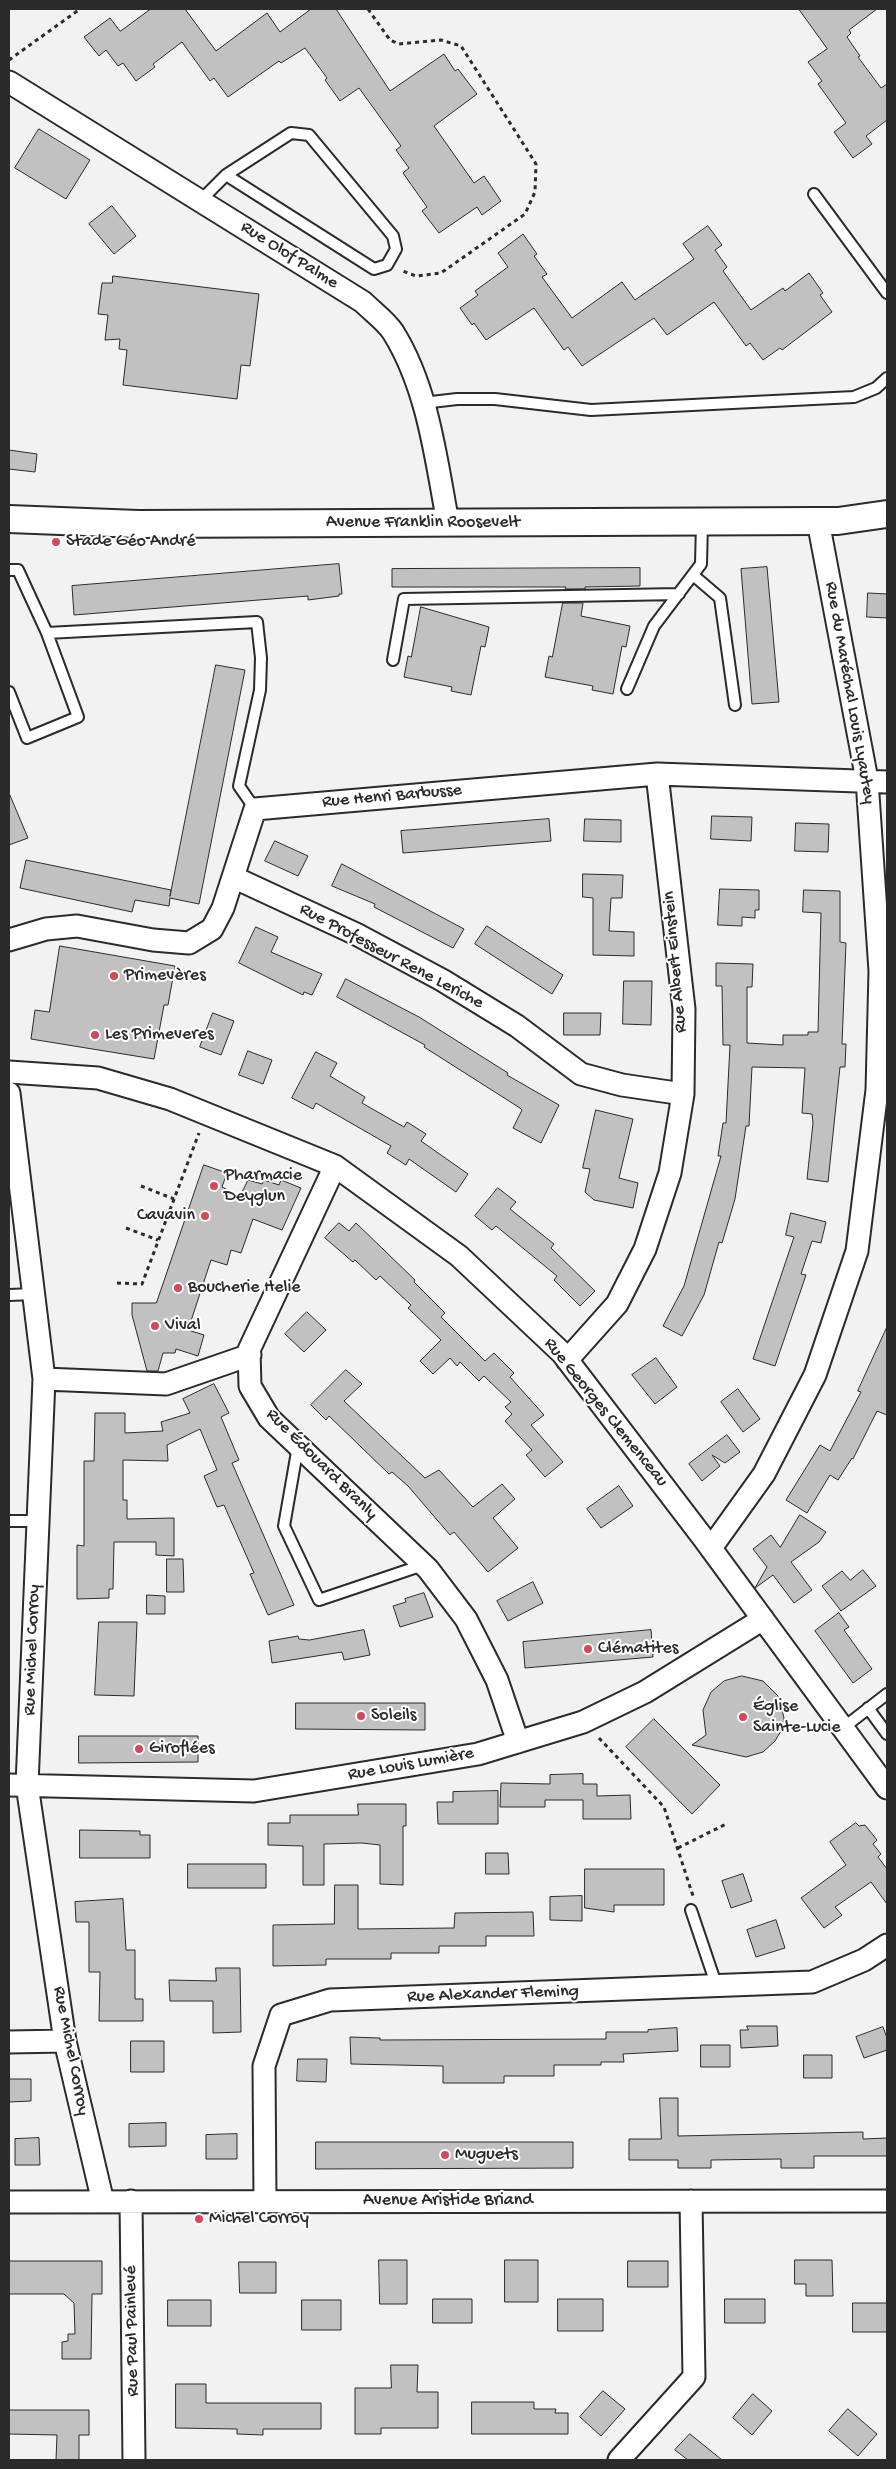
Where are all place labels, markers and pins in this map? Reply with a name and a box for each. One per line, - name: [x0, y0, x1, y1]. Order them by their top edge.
- place label: Stade Géo André: [66, 531, 195, 553]
- marker: Stade Géo André: [50, 536, 62, 548]
- place label: Primevères: [124, 965, 206, 987]
- marker: Primevères: [108, 970, 120, 982]
- place label: Les Primeveres: [105, 1024, 214, 1046]
- marker: Les Primeveres: [89, 1029, 101, 1041]
- place label: Pharmacie Deyglun: [224, 1165, 302, 1208]
- marker: Pharmacie Deyglun: [208, 1180, 220, 1192]
- place label: Cavavin: [137, 1205, 195, 1227]
- marker: Cavavin: [199, 1210, 211, 1222]
- place label: Boucherie Helie: [188, 1277, 301, 1299]
- marker: Boucherie Helie: [172, 1282, 184, 1294]
- place label: Vival: [165, 1315, 201, 1337]
- marker: Vival: [149, 1320, 161, 1332]
- place label: Clématites: [598, 1638, 678, 1660]
- marker: Clématites: [582, 1643, 594, 1655]
- place label: Église Sainte-Lucie: [753, 1696, 840, 1738]
- place label: Soleils: [371, 1705, 416, 1727]
- marker: Soleils: [355, 1710, 367, 1722]
- marker: Église Sainte-Lucie: [737, 1711, 749, 1723]
- place label: Giroflées: [149, 1738, 215, 1760]
- marker: Giroflées: [133, 1743, 145, 1755]
- place label: Muguets: [455, 2144, 518, 2166]
- marker: Muguets: [439, 2149, 451, 2161]
- place label: Michel Corroy: [209, 2208, 309, 2230]
- marker: Michel Corroy: [193, 2213, 205, 2225]

